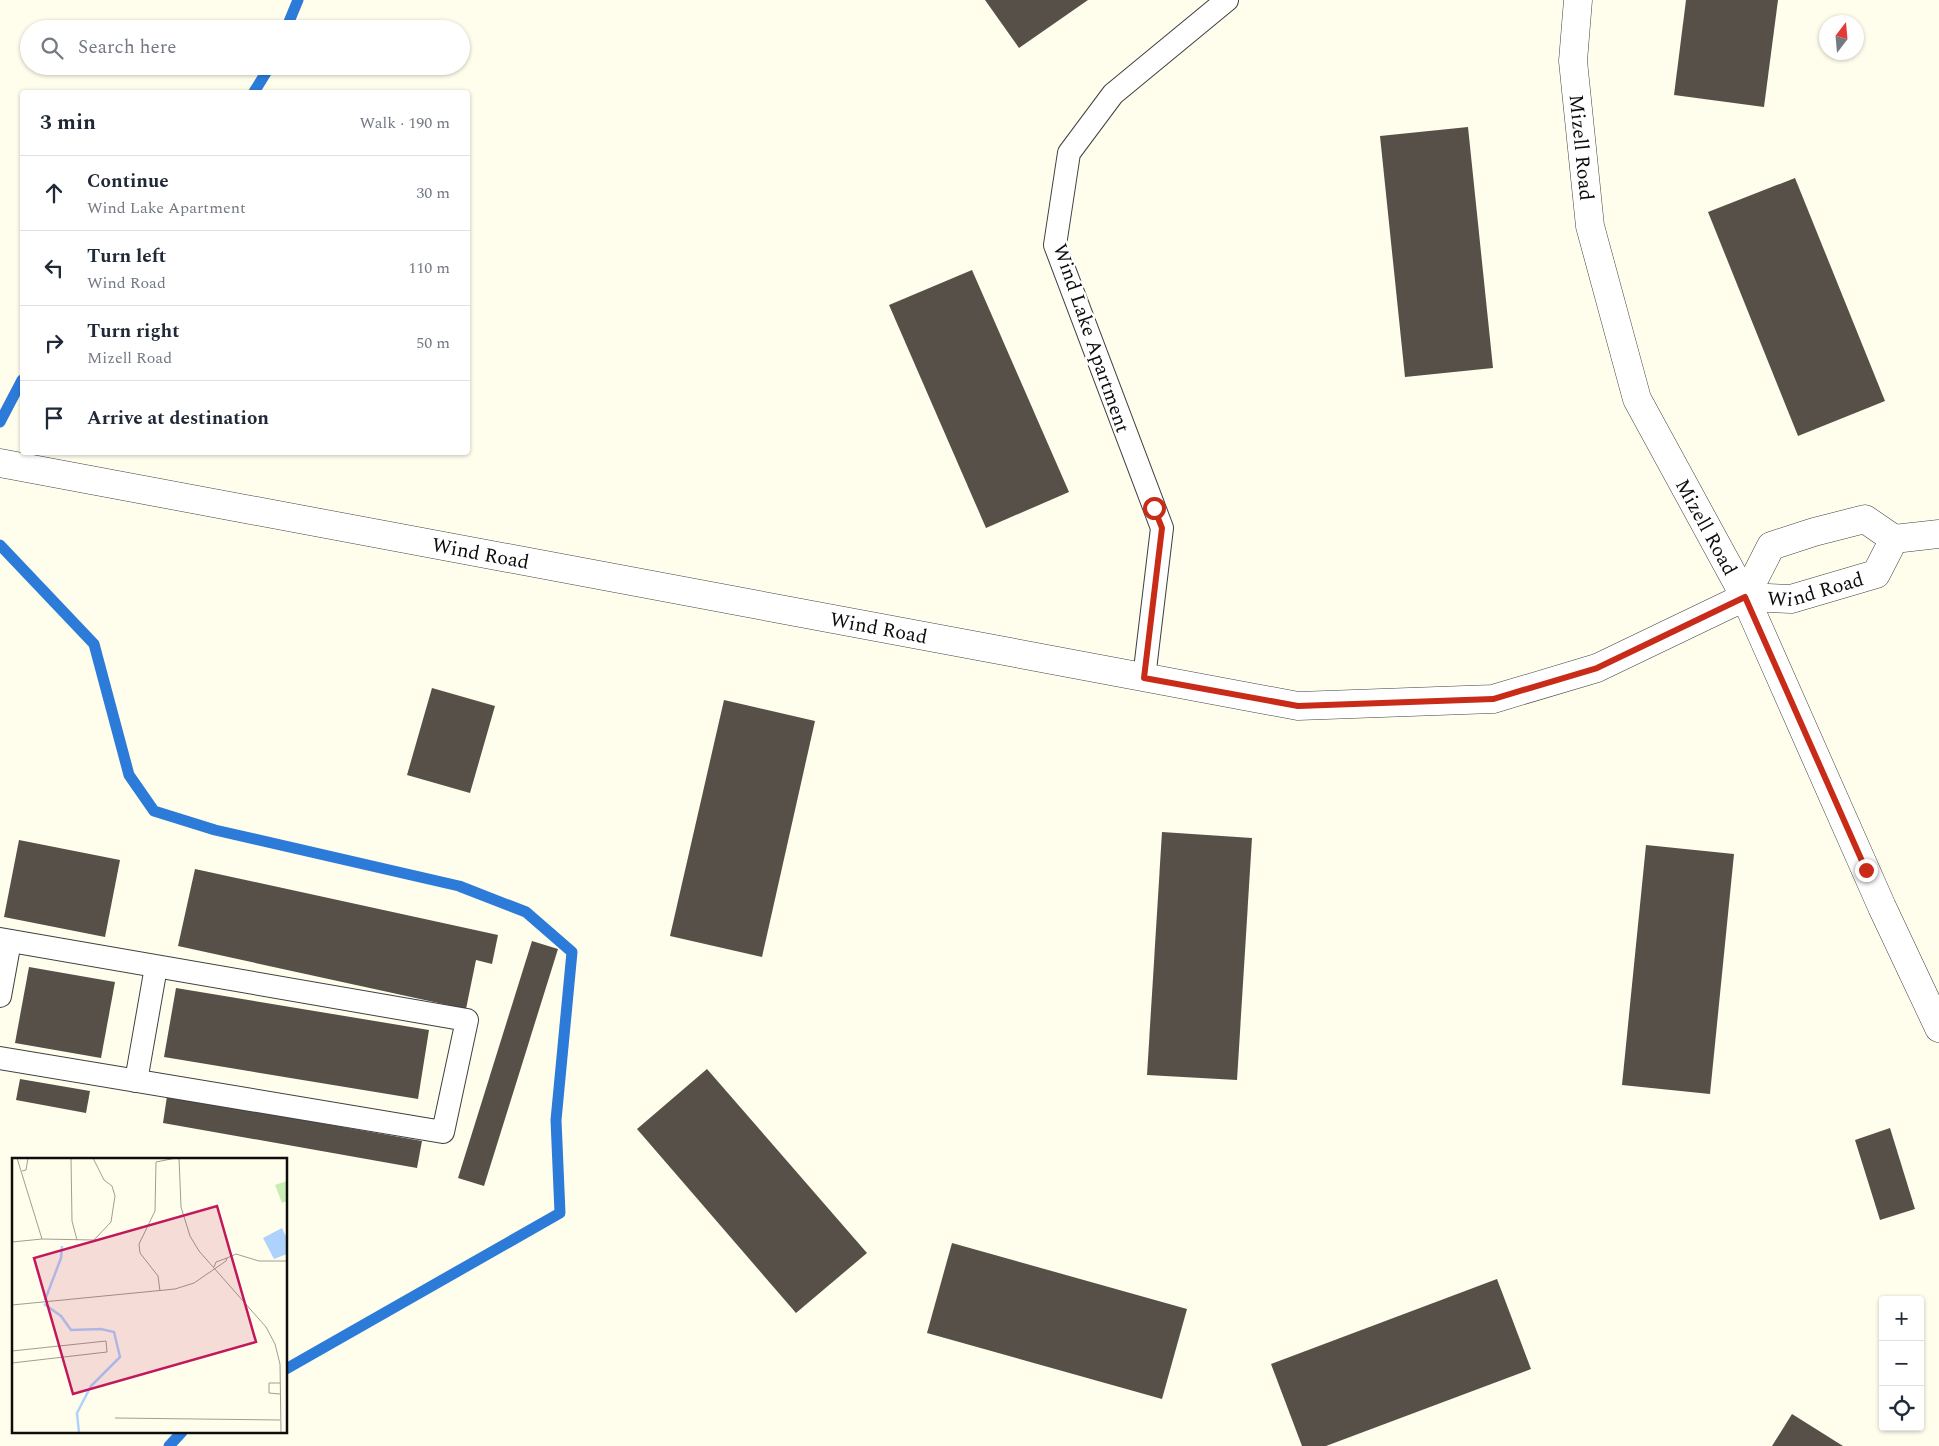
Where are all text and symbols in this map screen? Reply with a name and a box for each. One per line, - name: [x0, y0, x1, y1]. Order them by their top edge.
- north arrow: [1819, 15, 1864, 60]
- search box: [20, 20, 470, 75]
- text: Search here: [78, 33, 177, 62]
- icon: search: [38, 34, 66, 62]
- street label: Mizell Road: [1561, 93, 1601, 202]
- text: 3 min: [40, 107, 96, 139]
- text: Walk · 190 m: [359, 111, 450, 135]
- text: Continue: [87, 167, 169, 196]
- icon: ahead: [40, 179, 68, 207]
- text: 30 m: [416, 181, 450, 205]
- text: Wind Lake Apartment: [87, 196, 246, 220]
- street label: Wind Lake Apartment: [1045, 240, 1138, 437]
- text: Turn left: [87, 242, 166, 271]
- icon: left: [40, 254, 68, 282]
- text: 110 m: [408, 256, 450, 280]
- text: Wind Road: [87, 271, 166, 295]
- text: Turn right: [87, 317, 180, 346]
- icon: right: [40, 329, 68, 357]
- text: 50 m: [416, 331, 450, 355]
- text: Mizell Road: [87, 346, 172, 370]
- icon: arrive: [40, 404, 68, 432]
- text: Arrive at destination: [87, 404, 269, 433]
- street label: Mizell Road: [1667, 473, 1745, 581]
- route start: [1143, 497, 1166, 520]
- street label: Wind Road: [429, 530, 532, 578]
- street label: Wind Road: [1767, 564, 1867, 615]
- street label: Wind Road: [827, 605, 930, 652]
- route end: [1855, 859, 1878, 882]
- inset map: [12, 1158, 288, 1434]
- map controls: [1879, 1296, 1924, 1431]
- button: +: [1879, 1296, 1924, 1341]
- button: −: [1879, 1341, 1924, 1386]
- button: locate: [1879, 1386, 1924, 1431]

